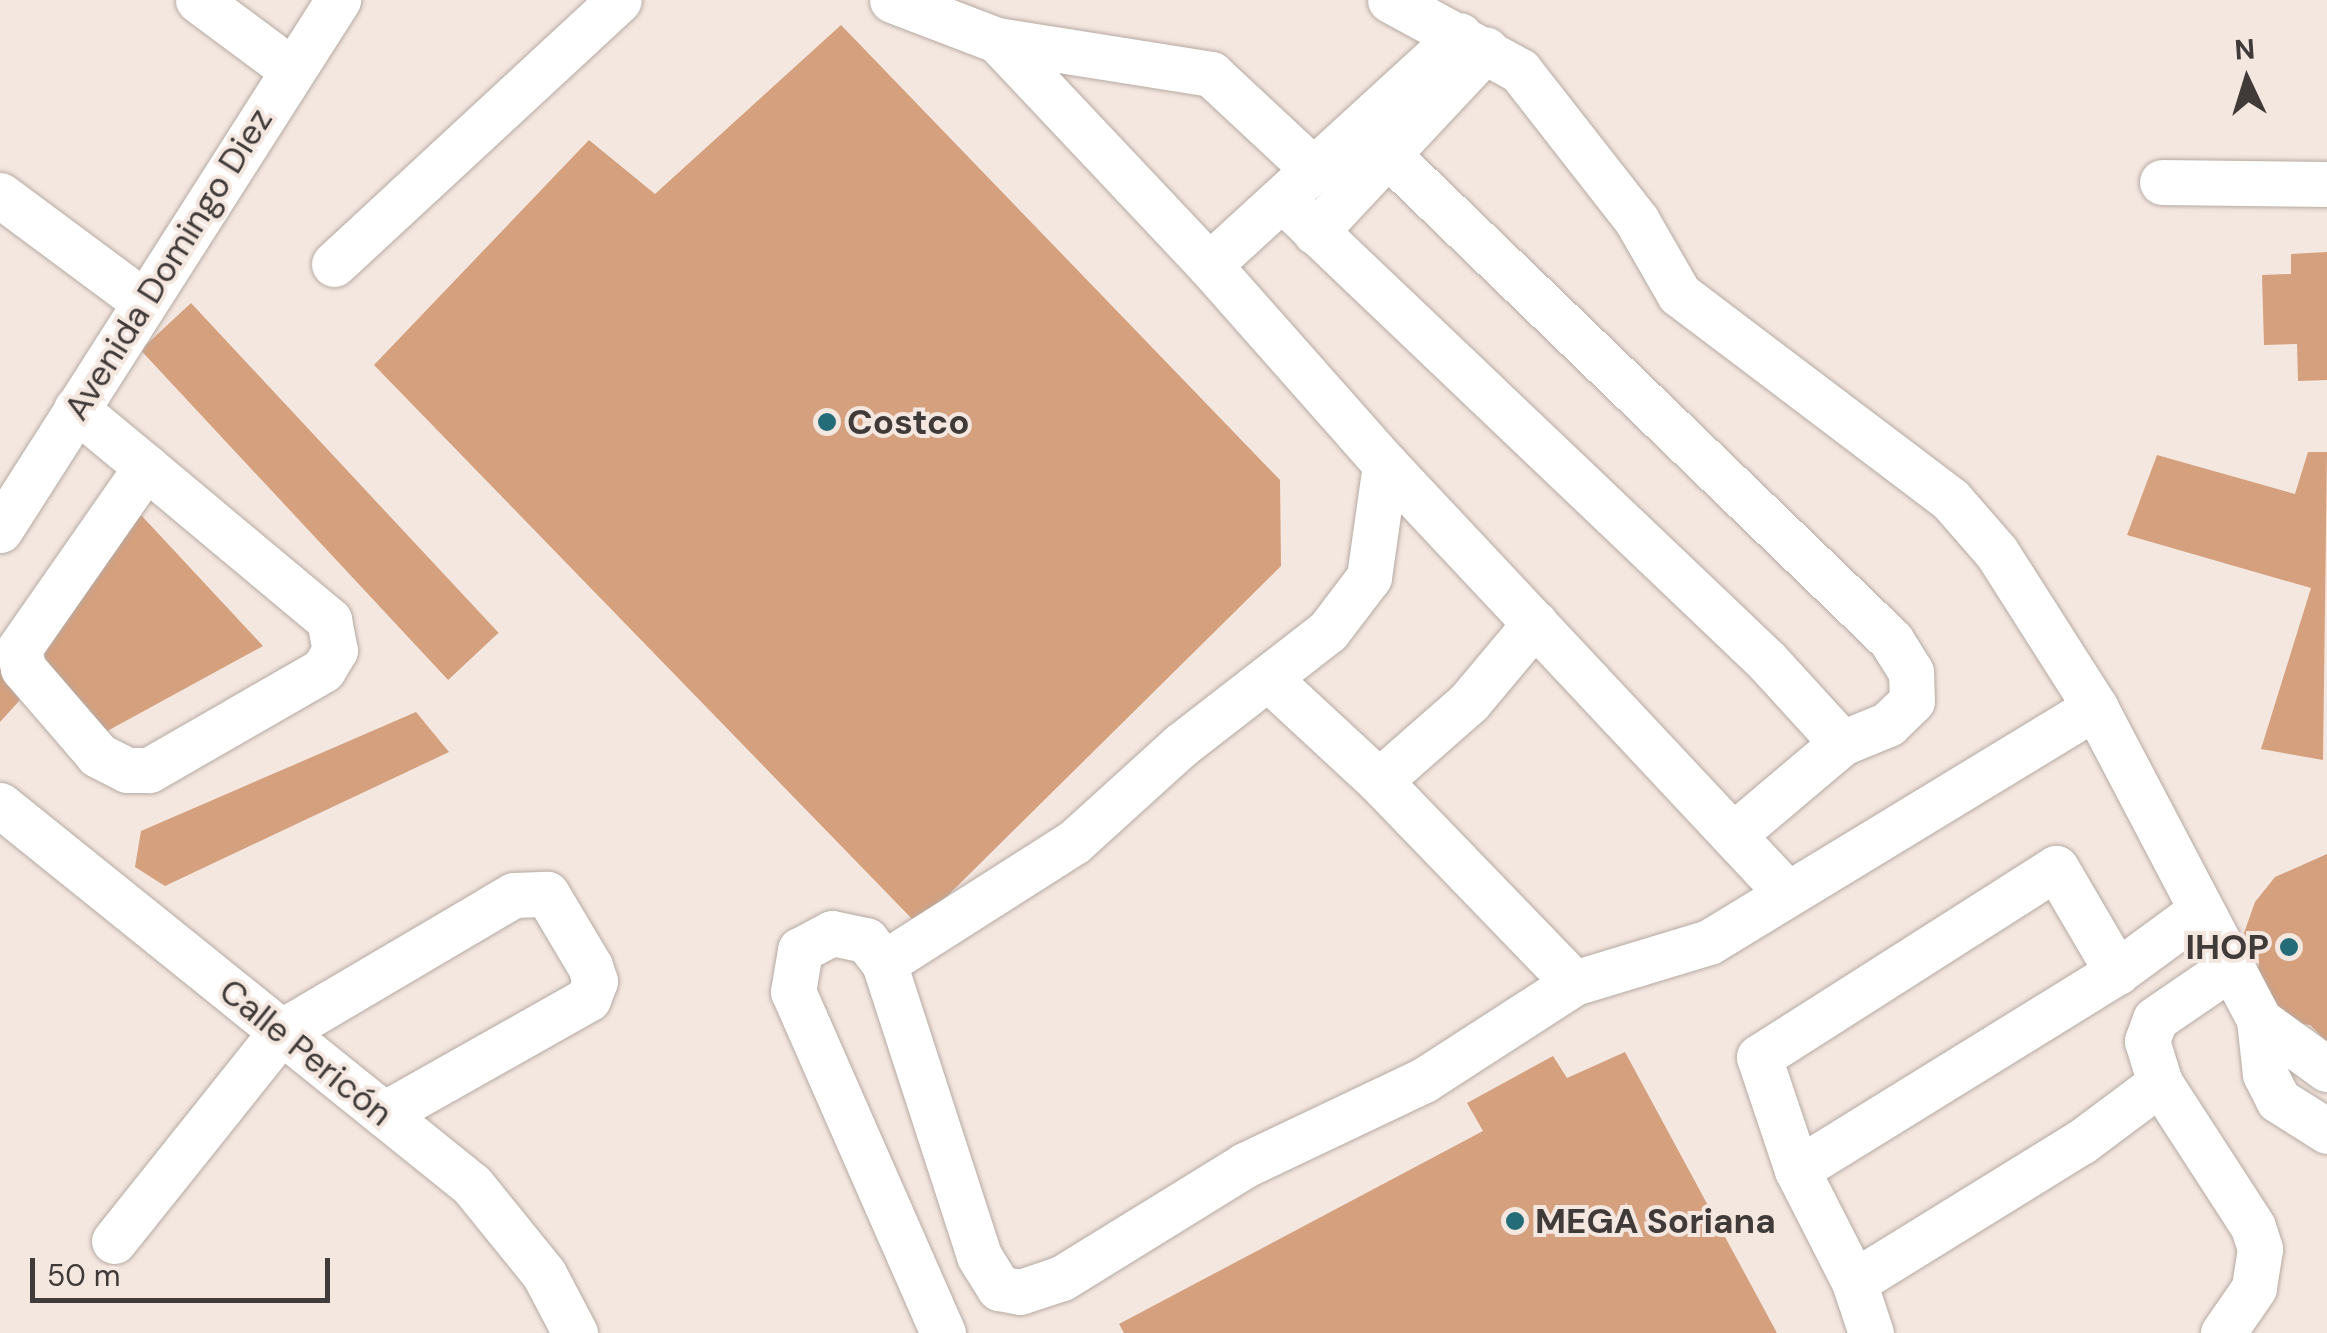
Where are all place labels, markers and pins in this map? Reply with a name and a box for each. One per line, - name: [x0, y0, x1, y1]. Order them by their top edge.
- place label: Costco: [847, 401, 970, 443]
- marker: Costco: [816, 411, 838, 433]
- place label: IHOP: [2186, 926, 2269, 968]
- marker: IHOP: [2278, 936, 2300, 958]
- place label: MEGA Soriana: [1535, 1200, 1776, 1242]
- marker: MEGA Soriana: [1504, 1210, 1526, 1232]

